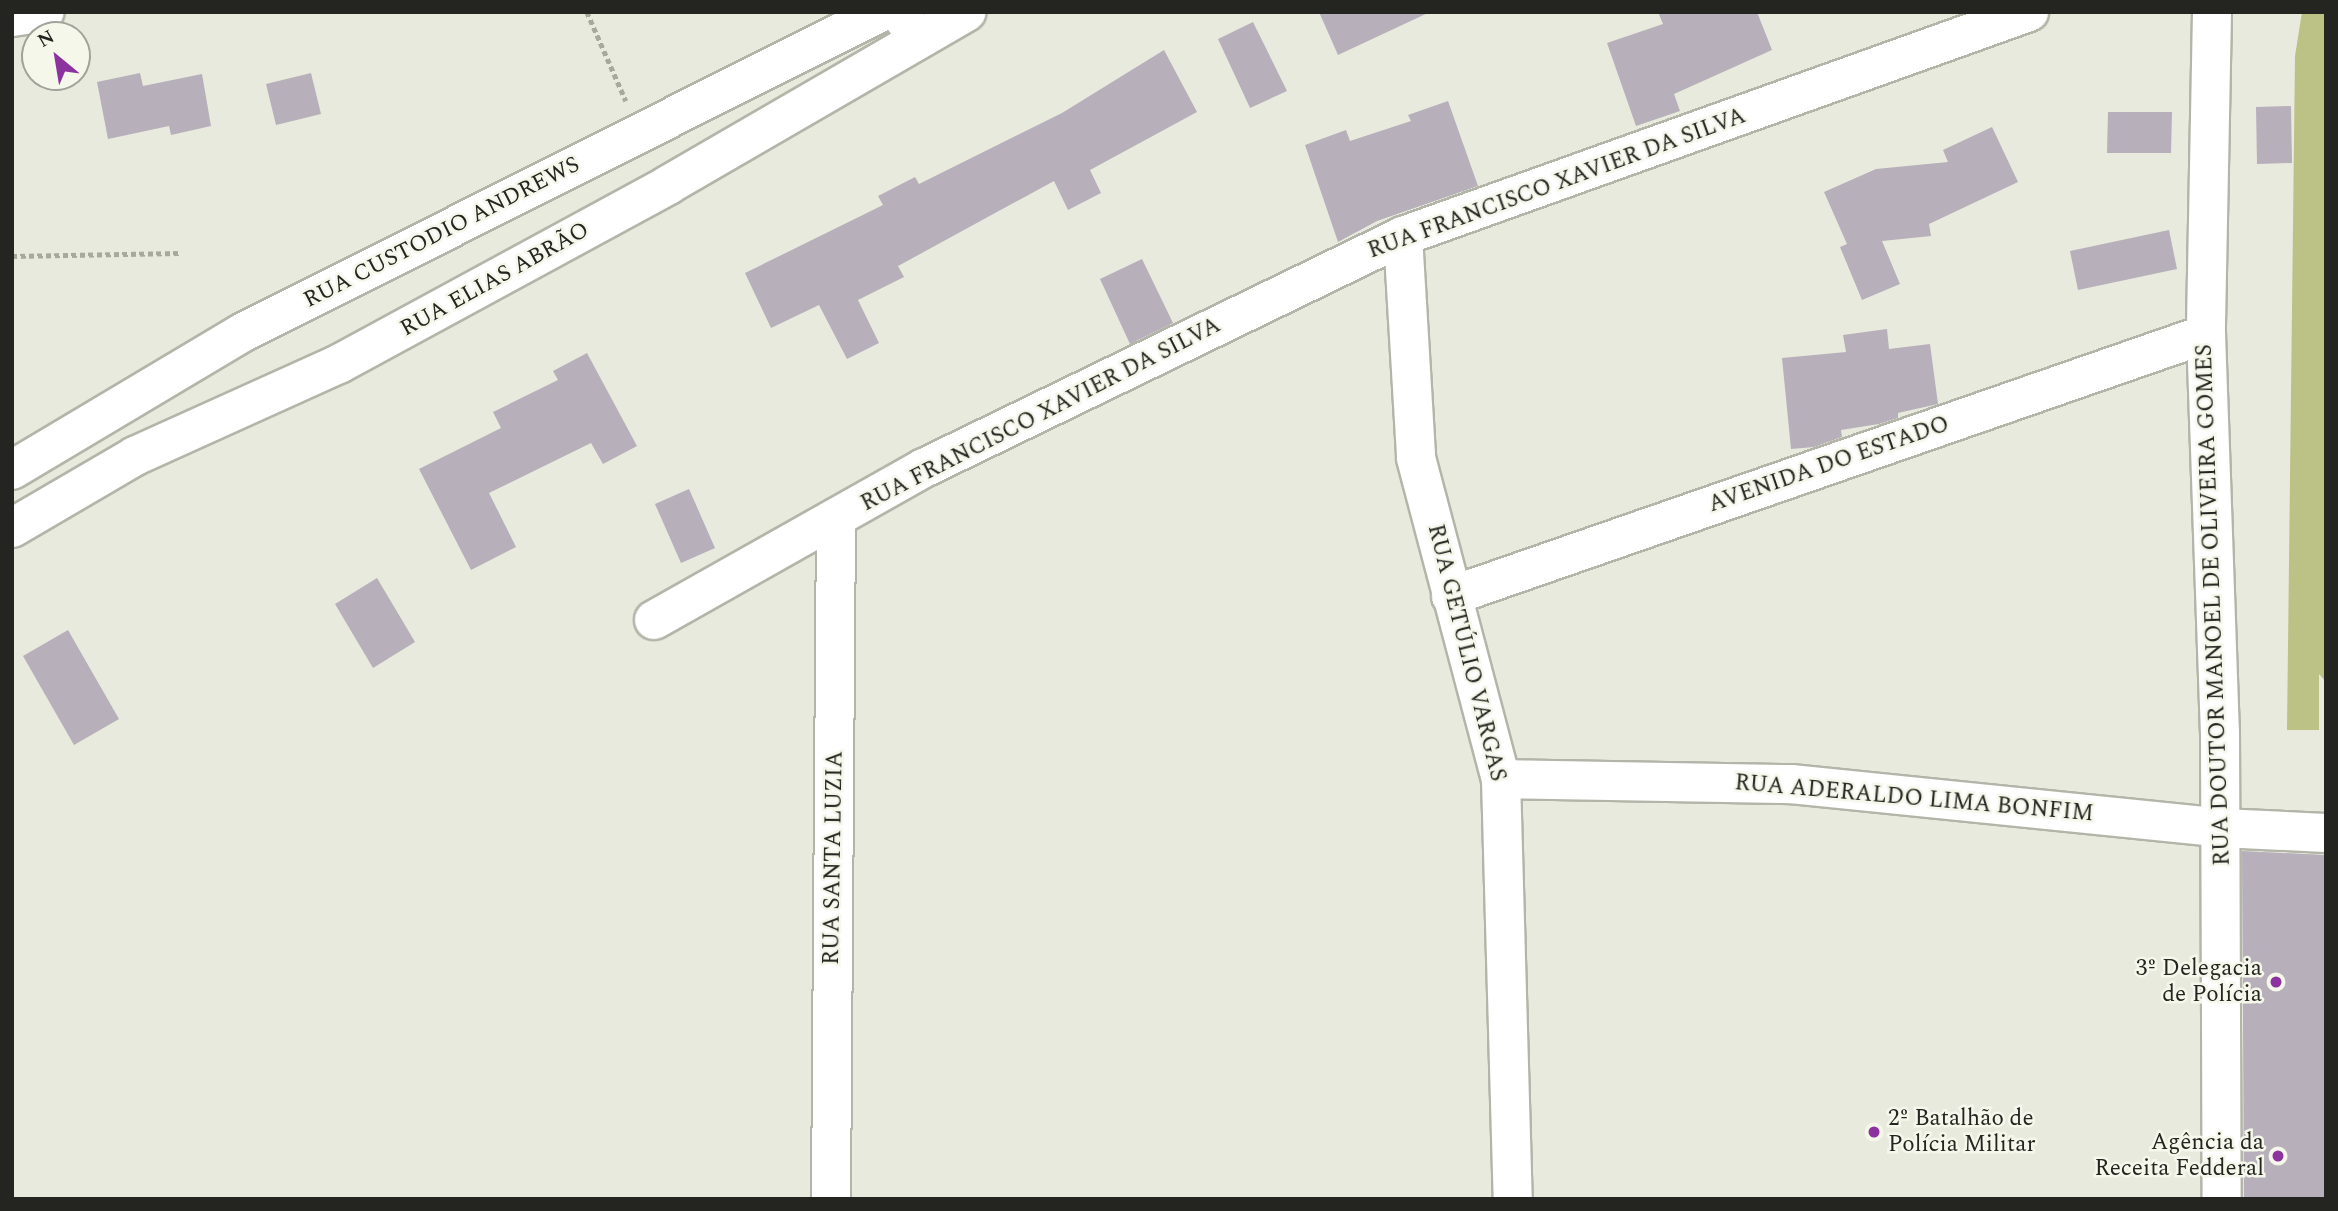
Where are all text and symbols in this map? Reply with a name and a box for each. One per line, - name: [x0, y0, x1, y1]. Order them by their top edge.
- north arrow: [21, 21, 91, 91]
- text: N: [32, 23, 60, 56]
- street label: RUA FRANCISCO XAVIER DA SILVA: [1364, 103, 1750, 265]
- street label: RUA CUSTODIO ANDREWS: [299, 151, 585, 315]
- street label: RUA ELIAS ABRÃO: [396, 217, 594, 343]
- street label: RUA FRANCISCO XAVIER DA SILVA: [856, 312, 1226, 518]
- street label: RUA DOUTOR MANOEL DE OLIVEIRA GOMES: [2191, 344, 2237, 866]
- street label: AVENIDA DO ESTADO: [1705, 411, 1953, 519]
- street label: RUA GETÚLIO VARGAS: [1421, 522, 1511, 784]
- street label: RUA SANTA LUZIA: [818, 751, 850, 965]
- street label: RUA ADERALDO LIMA BONFIM: [1734, 770, 2094, 828]
- place label: 3º Delegacia de Polícia: [2136, 955, 2262, 1009]
- marker: 3º Delegacia de Polícia: [2268, 974, 2284, 990]
- place label: 2º Batalhão de Polícia Militar: [1888, 1105, 2036, 1159]
- marker: 2º Batalhão de Polícia Militar: [1866, 1124, 1882, 1140]
- place label: Agência da Receita Fedderal: [2095, 1129, 2264, 1183]
- marker: Agência da Receita Fedderal: [2270, 1148, 2286, 1164]

